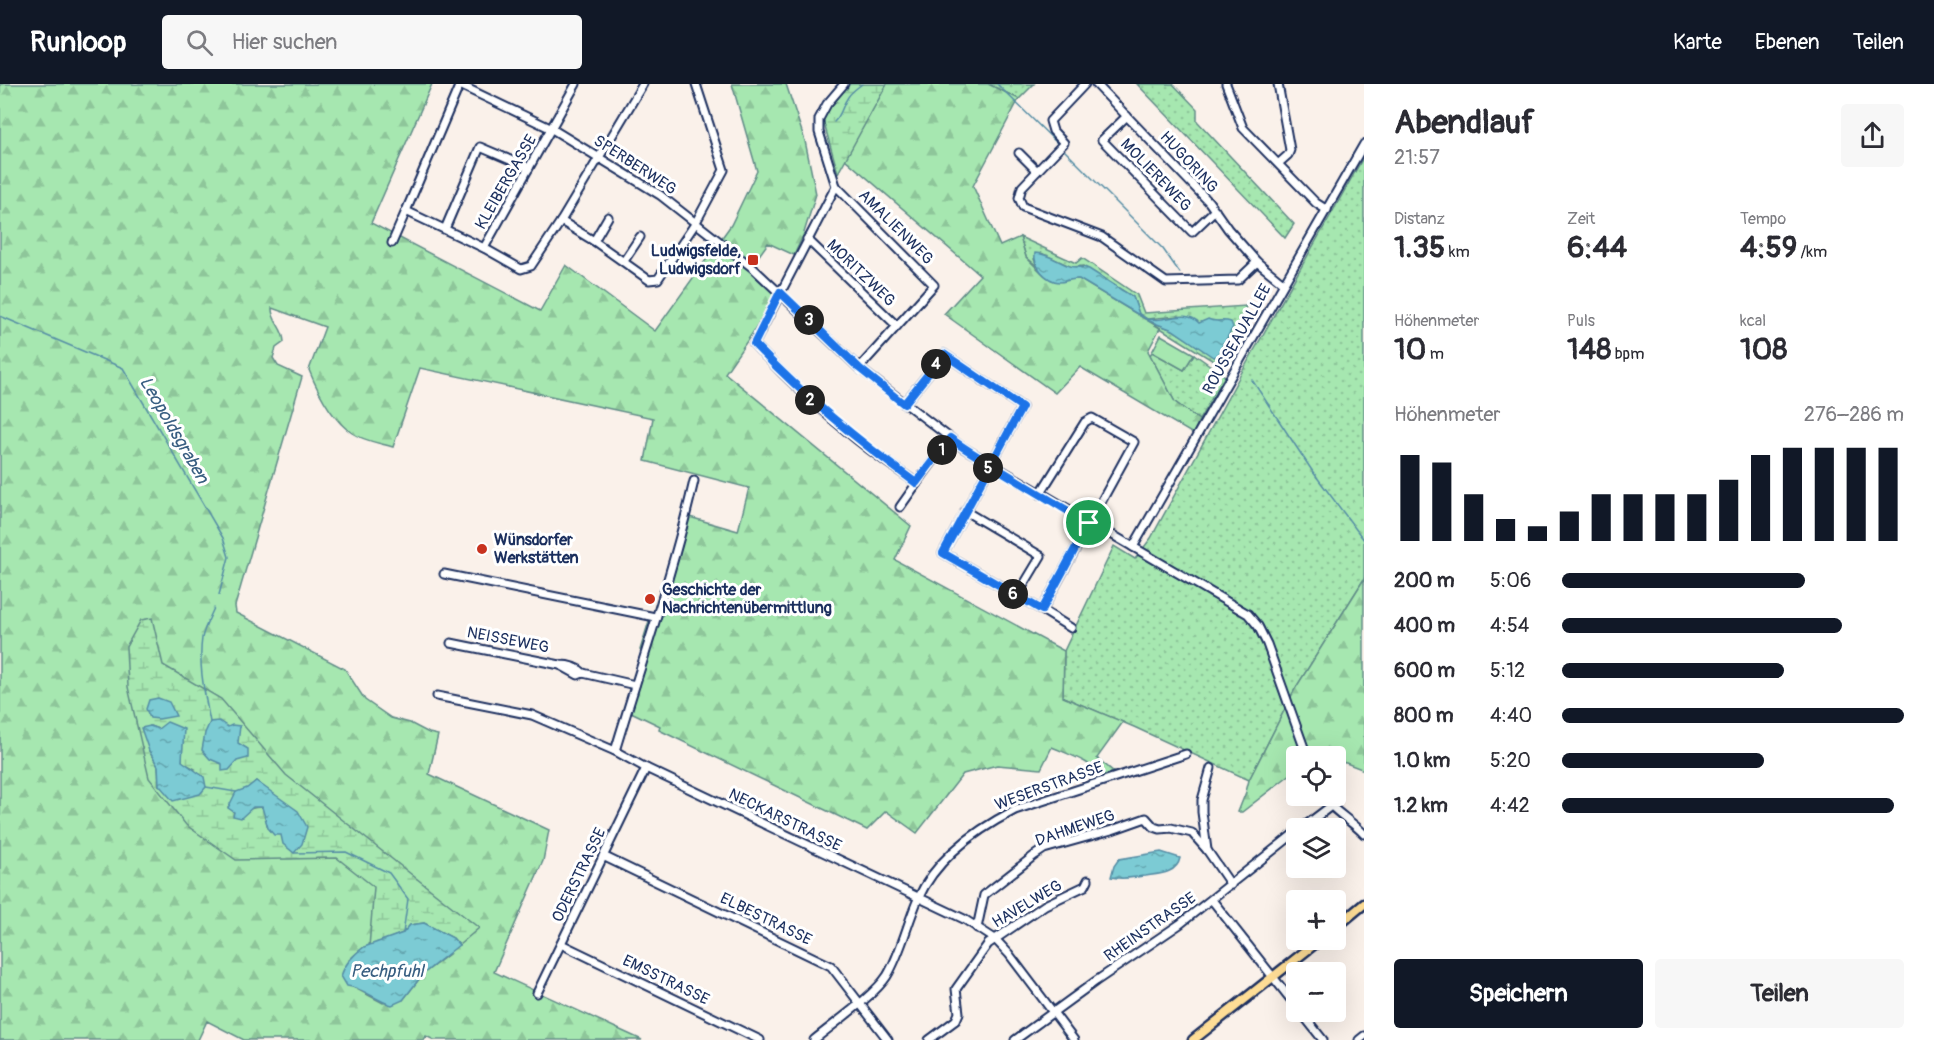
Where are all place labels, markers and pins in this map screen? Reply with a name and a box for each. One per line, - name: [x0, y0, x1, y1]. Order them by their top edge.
- place label: Ludwigsfelde, Ludwigsdorf: [651, 241, 741, 279]
- marker: Ludwigsfelde, Ludwigsdorf: [746, 253, 760, 267]
- pin: 3: [794, 305, 824, 335]
- pin: 4: [921, 349, 951, 379]
- pin: 2: [795, 385, 825, 415]
- pin: 1: [927, 435, 957, 465]
- pin: 5: [973, 453, 1003, 483]
- pin: [1063, 497, 1114, 548]
- place label: Wünsdorfer Werkstätten: [494, 530, 579, 568]
- marker: Wünsdorfer Werkstätten: [475, 542, 489, 556]
- pin: 6: [998, 579, 1028, 609]
- place label: Geschichte der Nachrichtenübermittlung: [662, 580, 832, 618]
- marker: Geschichte der Nachrichtenübermittlung: [643, 592, 657, 606]

